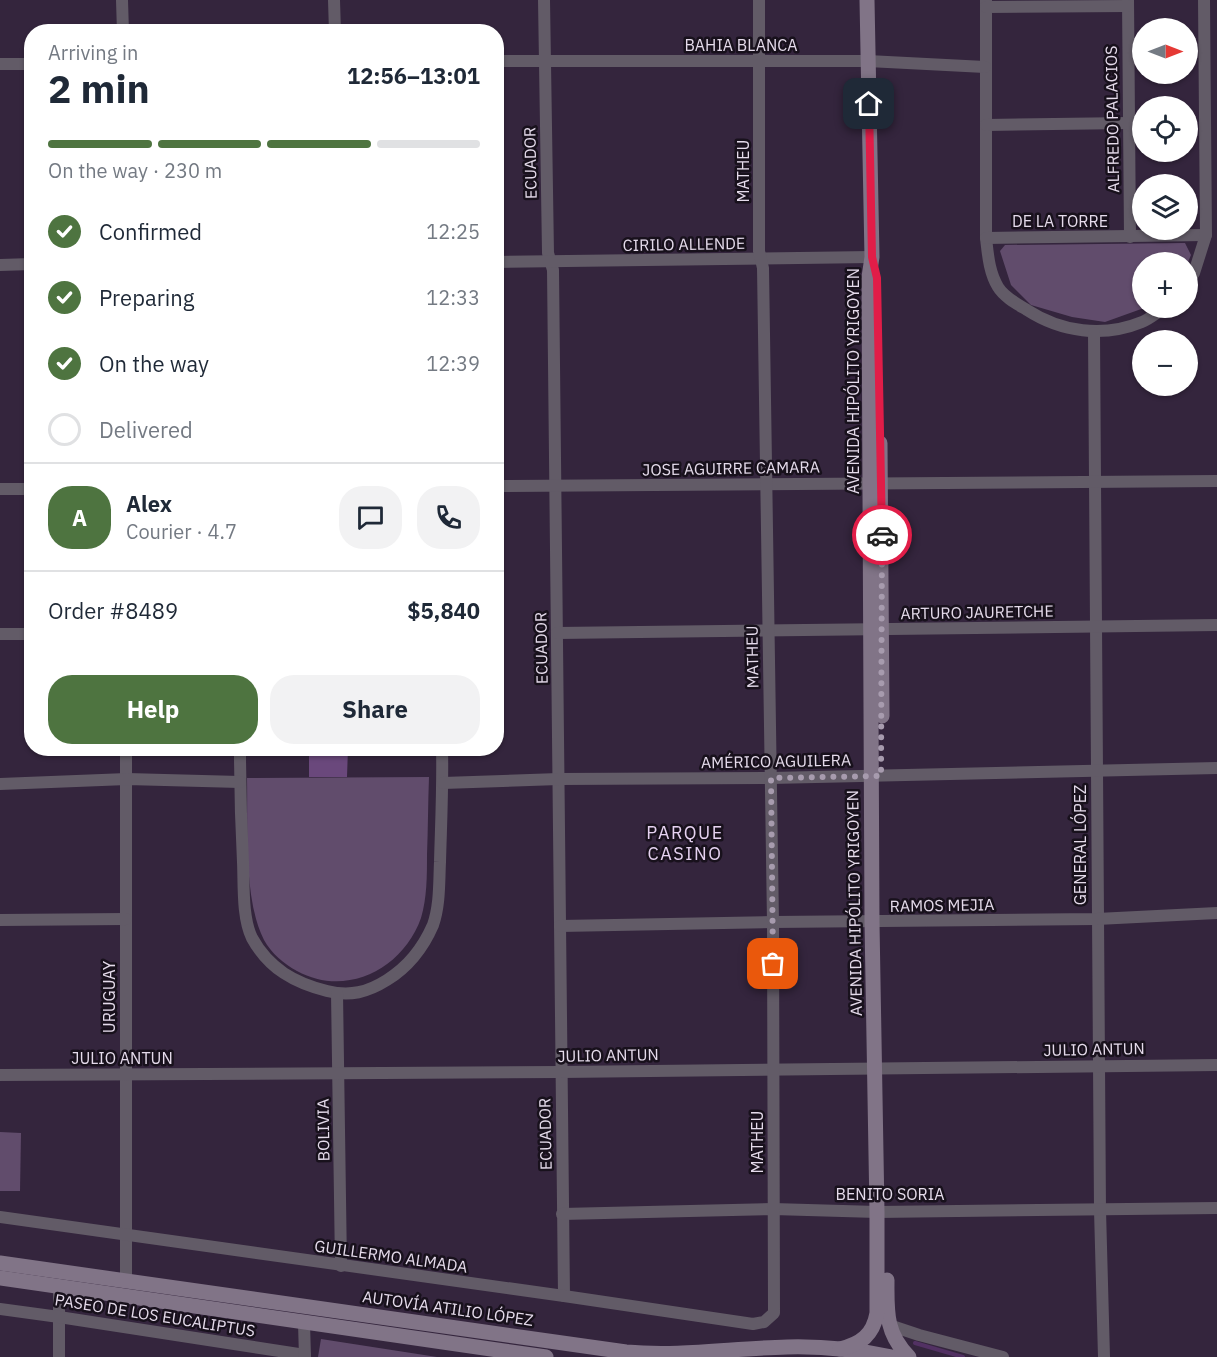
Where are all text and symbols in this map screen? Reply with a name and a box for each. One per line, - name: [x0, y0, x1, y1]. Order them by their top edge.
- north arrow: [1132, 18, 1198, 84]
- map controls: [1132, 18, 1198, 396]
- street label: BAHIA BLANCA: [685, 35, 797, 55]
- text: Arriving in: [48, 39, 138, 66]
- street label: ALFREDO PALACIOS: [1101, 45, 1123, 193]
- text: 12:56–13:01: [347, 61, 480, 90]
- text: 2 min: [48, 63, 150, 114]
- pin: [843, 78, 894, 129]
- icon: home: [852, 87, 885, 120]
- button: locate: [1132, 96, 1198, 162]
- street label: ECUADOR: [519, 127, 541, 199]
- street label: MATHEU: [733, 140, 753, 202]
- text: On the way · 230 m: [48, 157, 222, 184]
- button: layers: [1132, 174, 1198, 240]
- street label: DE LA TORRE: [1012, 211, 1108, 231]
- icon: check: [48, 215, 81, 248]
- text: Confirmed: [99, 217, 202, 246]
- text: 12:25: [426, 218, 480, 245]
- street label: CIRILO ALLENDE: [623, 233, 745, 255]
- button: +: [1132, 252, 1198, 318]
- street label: AVENIDA HIPÓLITO YRIGOYEN: [842, 268, 863, 494]
- icon: check: [48, 281, 81, 314]
- text: Preparing: [99, 283, 194, 312]
- text: 12:33: [426, 284, 480, 311]
- button: −: [1132, 330, 1198, 396]
- icon: check: [48, 347, 81, 380]
- text: On the way: [99, 349, 209, 378]
- text: 12:39: [426, 350, 480, 377]
- text: Delivered: [99, 415, 193, 444]
- street label: JOSE AGUIRRE CAMARA: [642, 456, 820, 480]
- button: chat: [339, 486, 402, 549]
- button: phone: [417, 486, 480, 549]
- text: Alex: [126, 489, 172, 518]
- text: A: [72, 503, 87, 532]
- courier: [852, 505, 912, 565]
- text: Courier · 4.7: [126, 518, 237, 545]
- icon: car: [866, 519, 899, 552]
- text: Order #8489: [48, 596, 178, 625]
- text: $5,840: [407, 596, 480, 625]
- street label: ARTURO JAURETCHE: [900, 601, 1054, 623]
- street label: ECUADOR: [530, 612, 552, 684]
- street label: MATHEU: [741, 625, 763, 689]
- button: Help: [48, 675, 258, 744]
- button: Share: [270, 675, 480, 744]
- street label: AMÉRICO AGUILERA: [701, 749, 851, 772]
- street label: GENERAL LÓPEZ: [1069, 785, 1090, 905]
- street label: AVENIDA HIPÓLITO YRIGOYEN: [841, 790, 866, 1016]
- district label: PARQUE CASINO: [646, 821, 724, 865]
- street label: RAMOS MEJIA: [889, 894, 995, 916]
- pin: [747, 938, 798, 989]
- icon: bag: [756, 947, 789, 980]
- street label: URUGUAY: [99, 960, 119, 1033]
- street label: JULIO ANTUN: [1043, 1038, 1145, 1060]
- street label: JULIO ANTUN: [557, 1044, 659, 1066]
- street label: JULIO ANTUN: [71, 1048, 173, 1068]
- street label: ECUADOR: [534, 1098, 556, 1170]
- street label: BOLIVIA: [312, 1099, 334, 1161]
- street label: MATHEU: [747, 1111, 767, 1173]
- street label: BENITO SORIA: [836, 1184, 944, 1204]
- street label: GUILLERMO ALMADA: [313, 1235, 469, 1277]
- street label: AUTOVÍA ATILIO LÓPEZ: [361, 1285, 535, 1330]
- street label: PASEO DE LOS EUCALIPTUS: [53, 1289, 257, 1341]

